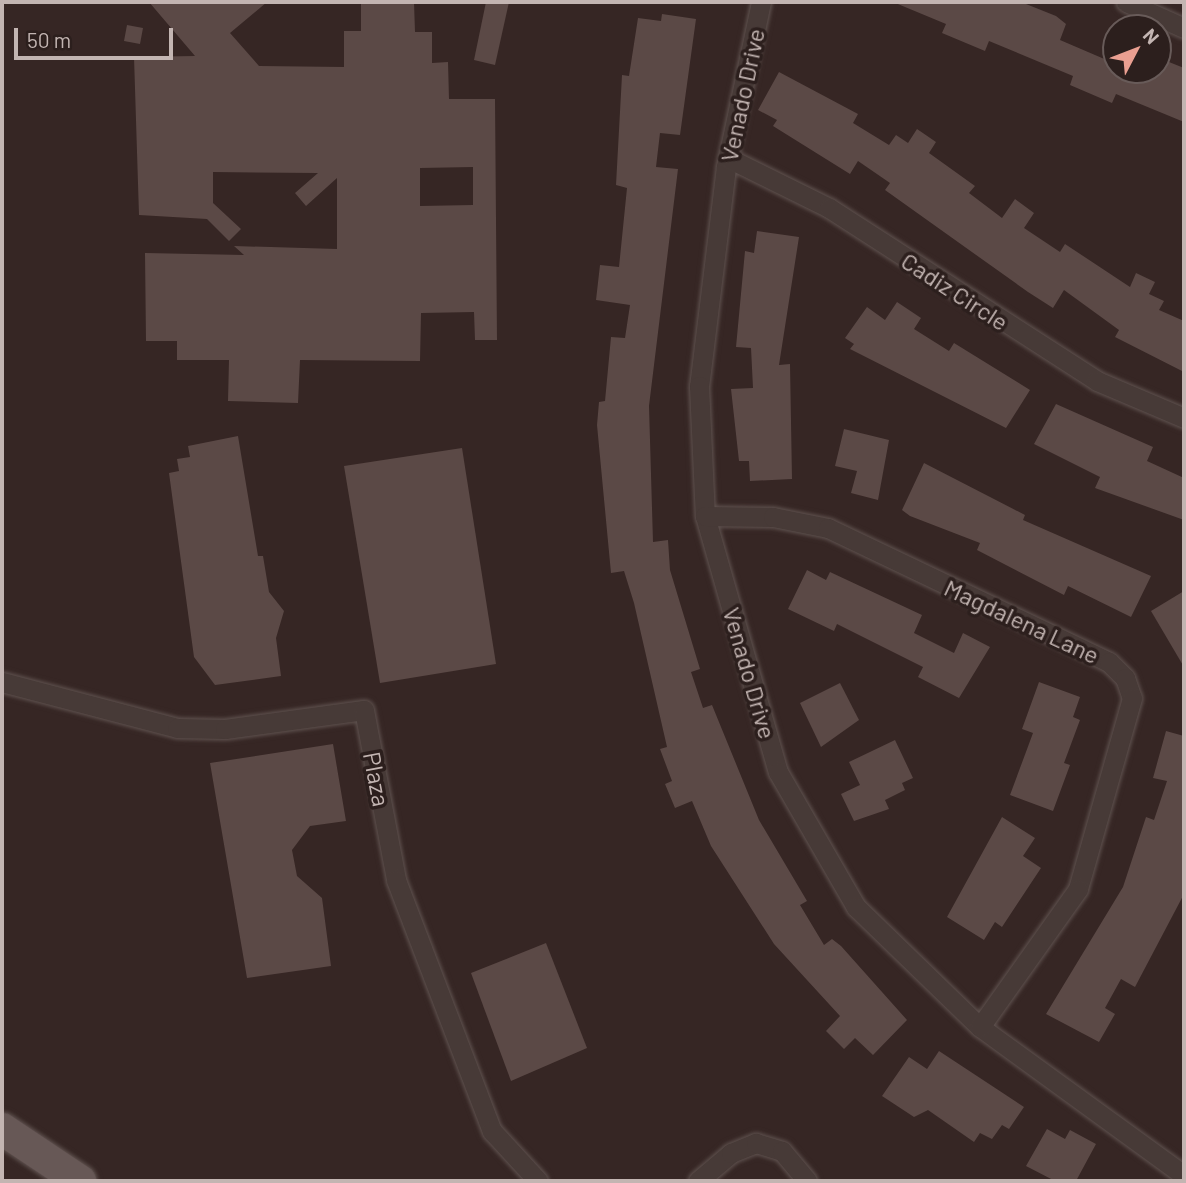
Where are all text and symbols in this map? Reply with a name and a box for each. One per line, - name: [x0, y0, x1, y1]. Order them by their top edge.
- scale bar: [18, 14, 177, 58]
- north arrow: [1102, 14, 1172, 84]
- text: N: [1139, 24, 1164, 48]
- street label: Venado Drive: [714, 26, 770, 164]
- text: 50 m: [27, 27, 71, 52]
- street label: Cadiz Circle: [896, 246, 1014, 336]
- street label: Magdalena Lane: [940, 573, 1104, 669]
- street label: Venado Drive: [717, 604, 783, 742]
- street label: Plaza: [358, 749, 396, 809]

